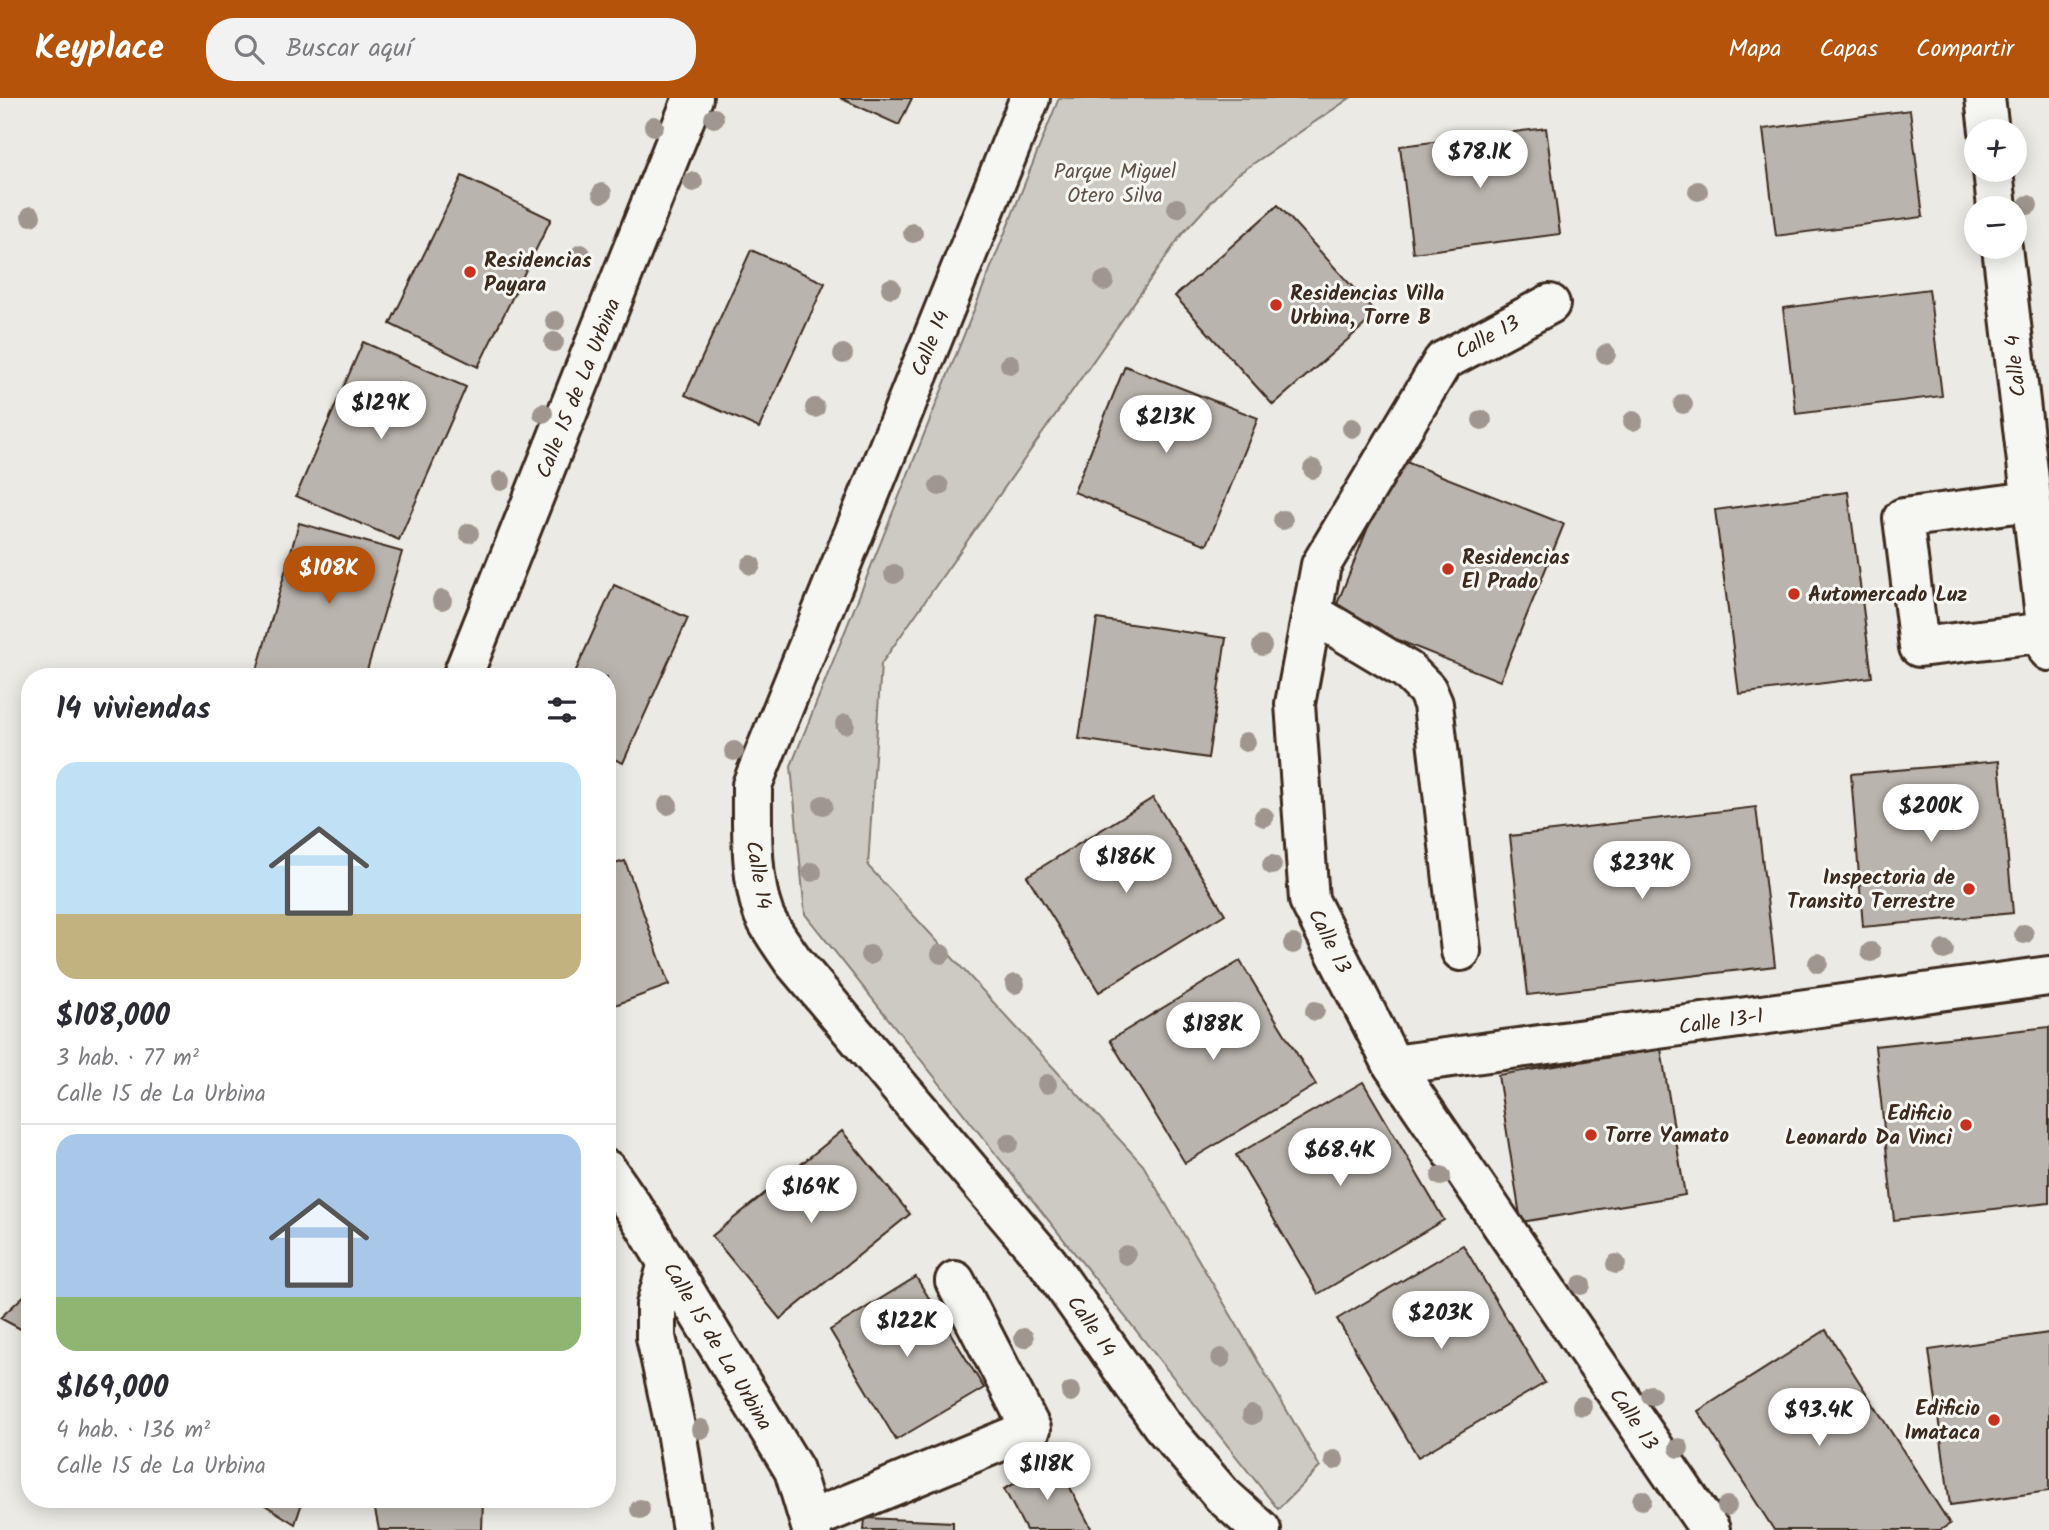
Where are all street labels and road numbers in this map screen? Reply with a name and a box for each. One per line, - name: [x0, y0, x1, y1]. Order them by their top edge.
- street label: Calle 15 de La Urbina: [528, 294, 631, 484]
- street label: Calle 14: [903, 306, 960, 382]
- street label: Calle 13: [1449, 308, 1526, 369]
- street label: Calle 4: [1997, 333, 2036, 398]
- street label: Calle 14: [735, 839, 780, 912]
- street label: Calle 13: [1298, 903, 1359, 980]
- street label: Calle 13-1: [1677, 1000, 1766, 1045]
- street label: Calle 15 de La Urbina: [653, 1256, 780, 1437]
- street label: Calle 14: [1058, 1289, 1124, 1364]
- street label: Calle 13: [1600, 1382, 1666, 1458]

